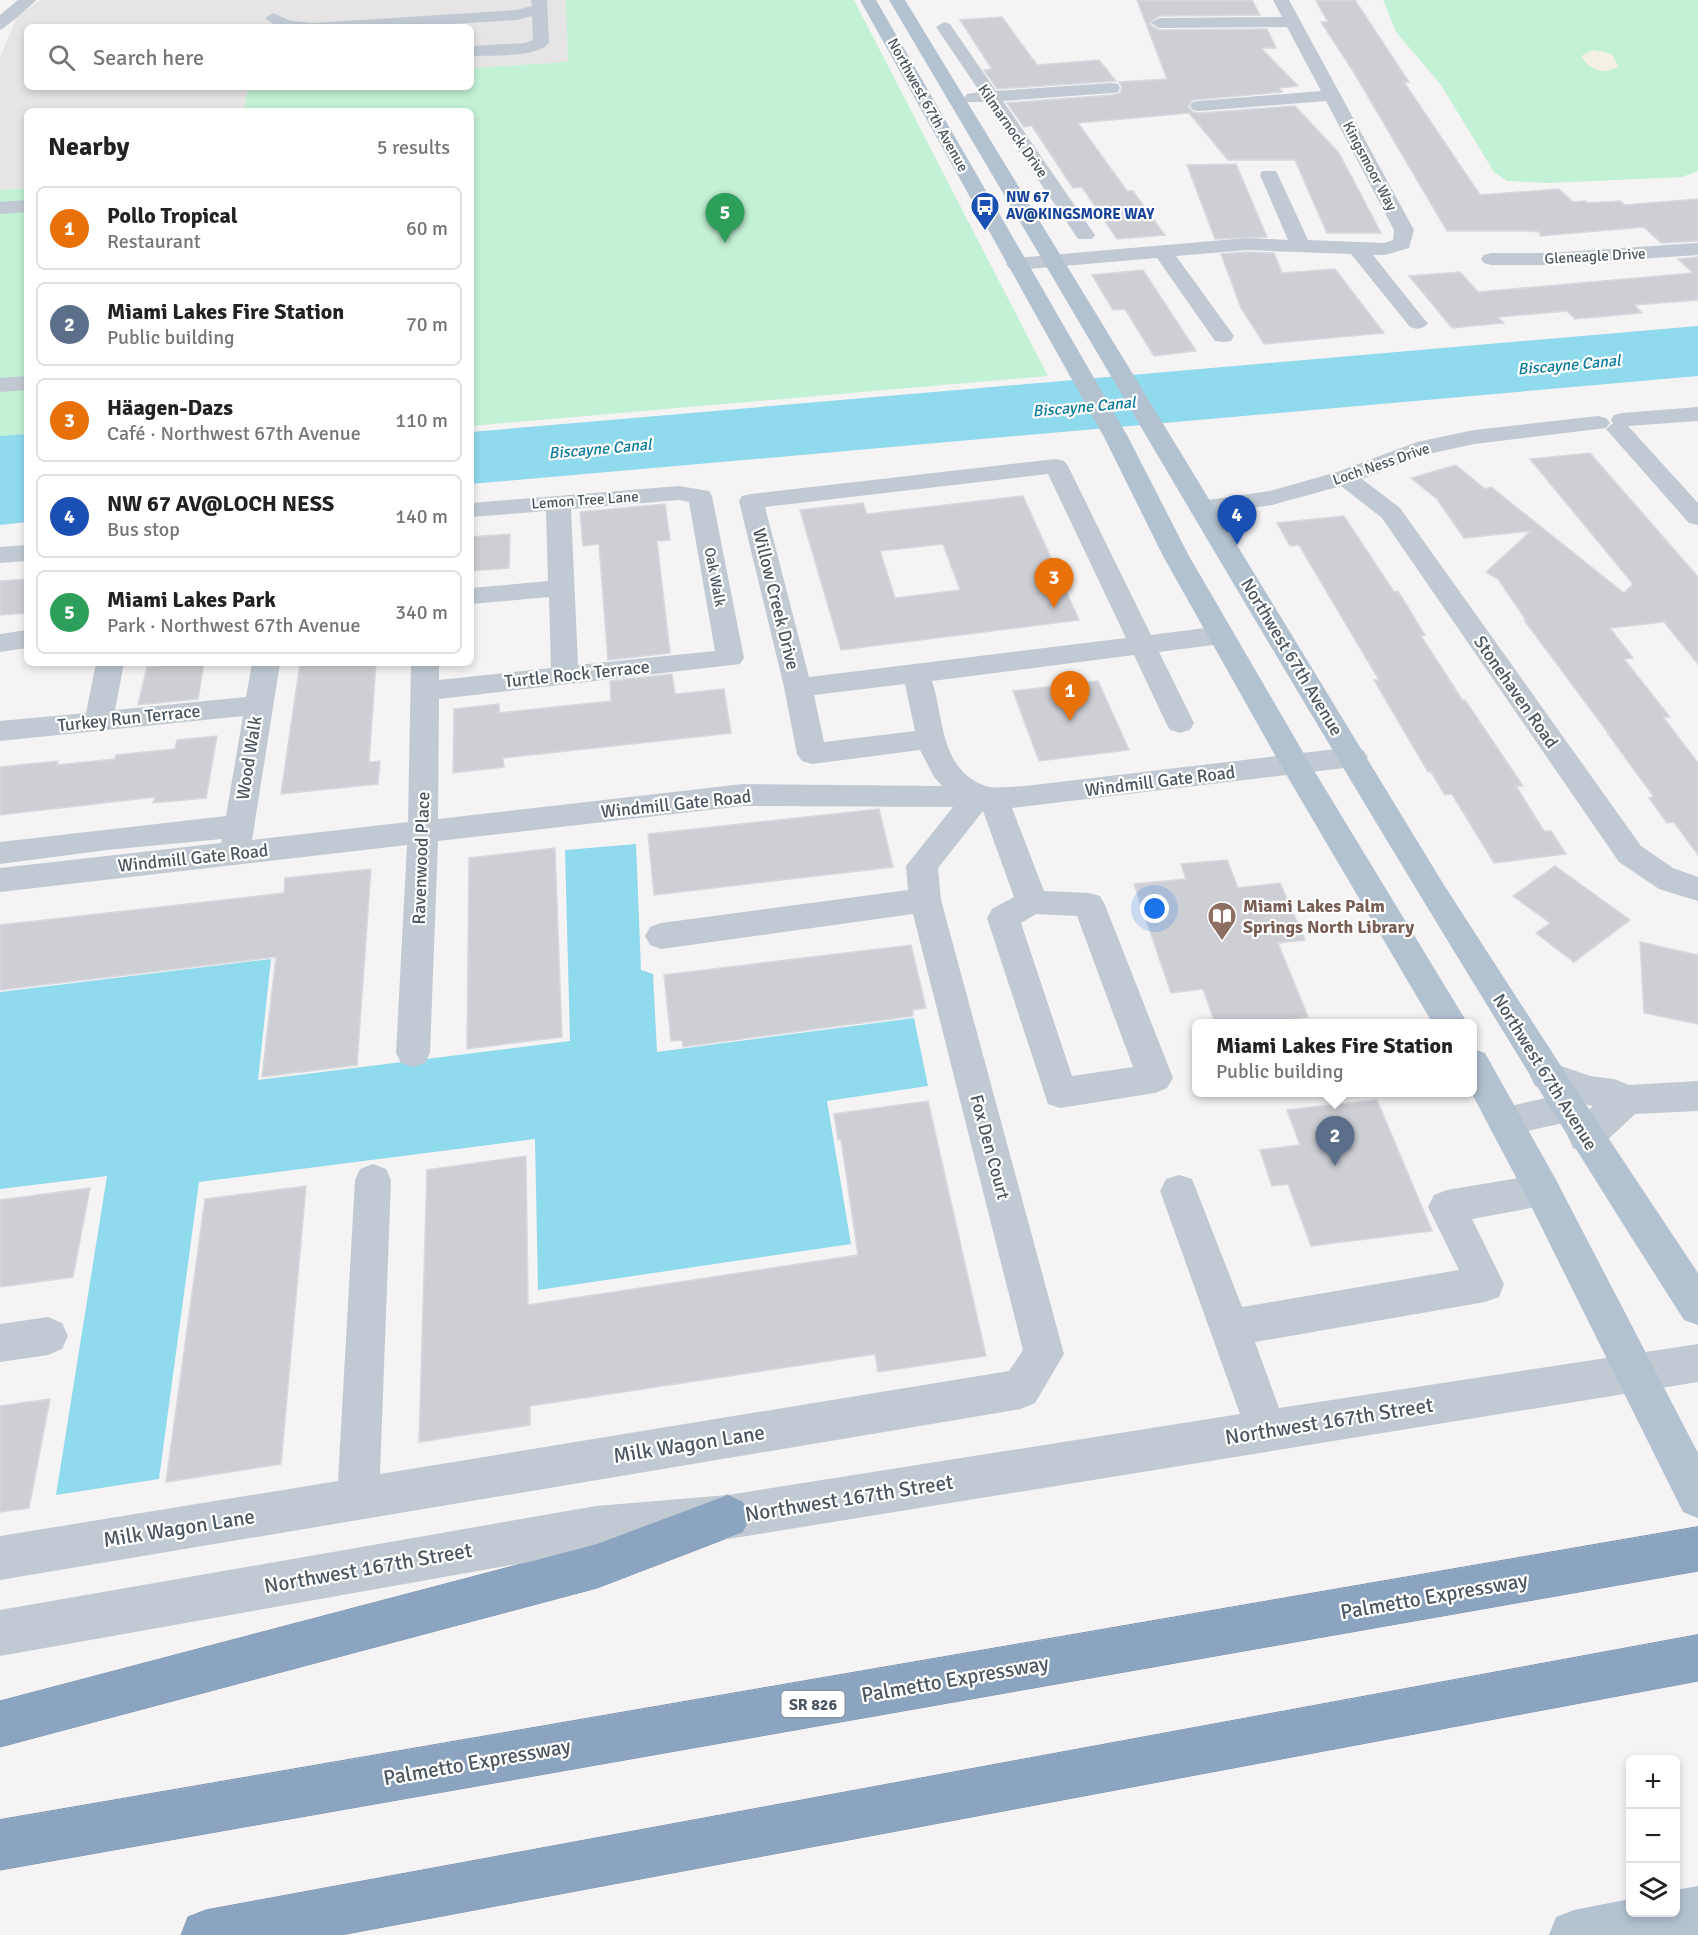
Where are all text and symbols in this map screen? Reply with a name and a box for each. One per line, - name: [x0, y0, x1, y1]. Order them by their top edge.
- search box: [24, 24, 474, 90]
- street label: Northwest 67th Avenue: [884, 35, 972, 175]
- icon: search: [45, 41, 78, 74]
- text: Search here: [93, 44, 204, 71]
- street label: Kilmarnock Drive: [974, 81, 1052, 181]
- street label: Kingsmoor Way: [1339, 118, 1401, 214]
- text: Nearby: [48, 131, 129, 163]
- text: 5 results: [377, 135, 450, 160]
- place label: NW 67 AV@KINGSMORE WAY: [1006, 188, 1155, 223]
- bus stop icon: NW 67 AV@KINGSMORE WAY: [969, 190, 1001, 232]
- pin: 5: [706, 194, 744, 243]
- text: Pollo Tropical: [107, 202, 238, 229]
- text: 1: [64, 216, 75, 241]
- text: 60 m: [406, 216, 448, 241]
- text: Restaurant: [107, 229, 201, 254]
- street label: Gleneagle Drive: [1544, 244, 1646, 268]
- text: Miami Lakes Fire Station: [107, 298, 344, 325]
- text: 2: [64, 312, 75, 337]
- text: 70 m: [406, 312, 448, 337]
- text: Public building: [107, 325, 235, 350]
- water label: Biscayne Canal: [1517, 350, 1623, 379]
- water label: Biscayne Canal: [1032, 392, 1138, 421]
- text: Häagen-Dazs: [107, 394, 233, 421]
- text: 3: [64, 408, 75, 433]
- text: 110 m: [395, 408, 448, 433]
- text: Café · Northwest 67th Avenue: [107, 421, 361, 446]
- water label: Biscayne Canal: [548, 434, 654, 463]
- street label: Loch Ness Drive: [1330, 439, 1432, 489]
- street label: Lemon Tree Lane: [531, 487, 639, 513]
- text: NW 67 AV@LOCH NESS: [107, 490, 334, 517]
- pin: 4: [1218, 496, 1256, 545]
- text: 4: [64, 504, 75, 529]
- text: 140 m: [395, 504, 448, 529]
- text: Bus stop: [107, 517, 180, 542]
- street label: Willow Creek Drive: [748, 526, 804, 672]
- street label: Oak Walk: [700, 546, 730, 609]
- pin: 3: [1034, 558, 1074, 608]
- street label: Northwest 67th Avenue: [1236, 574, 1348, 740]
- text: Miami Lakes Park: [107, 586, 276, 613]
- text: 5: [64, 600, 75, 625]
- text: 340 m: [395, 600, 448, 625]
- text: Park · Northwest 67th Avenue: [107, 613, 360, 638]
- street label: Stonehaven Road: [1469, 632, 1563, 752]
- street label: Turtle Rock Terrace: [503, 655, 651, 693]
- pin: 1: [1050, 672, 1090, 721]
- street label: Turkey Run Terrace: [56, 700, 202, 736]
- street label: Wood Walk: [231, 714, 267, 802]
- street label: Windmill Gate Road: [1084, 761, 1236, 801]
- street label: Windmill Gate Road: [600, 785, 752, 823]
- street label: Ravenwood Place: [408, 791, 434, 925]
- street label: Windmill Gate Road: [117, 839, 269, 877]
- your location: [1140, 894, 1169, 923]
- place label: Miami Lakes Palm Springs North Library: [1243, 895, 1414, 938]
- library icon: Miami Lakes Palm Springs North Library: [1206, 900, 1238, 942]
- street label: Northwest 67th Avenue: [1488, 990, 1602, 1154]
- popup: [1192, 1019, 1477, 1097]
- text: Miami Lakes Fire Station: [1216, 1032, 1453, 1059]
- text: Public building: [1216, 1059, 1343, 1084]
- street label: Fox Den Court: [965, 1092, 1015, 1202]
- pin: 2: [1316, 1116, 1354, 1166]
- street label: Northwest 167th Street: [1223, 1392, 1435, 1450]
- street label: Milk Wagon Lane: [611, 1419, 767, 1469]
- street label: Northwest 167th Street: [743, 1469, 955, 1527]
- street label: Milk Wagon Lane: [101, 1503, 257, 1553]
- street label: Northwest 167th Street: [262, 1537, 474, 1599]
- street label: Palmetto Expressway: [1338, 1567, 1530, 1625]
- street label: Palmetto Expressway: [859, 1650, 1051, 1708]
- road number: SR 826: [782, 1691, 844, 1717]
- street label: Palmetto Expressway: [381, 1733, 573, 1791]
- map controls: [1626, 1755, 1680, 1917]
- button: +: [1626, 1755, 1680, 1809]
- button: −: [1626, 1809, 1680, 1863]
- button: layers: [1626, 1863, 1680, 1917]

